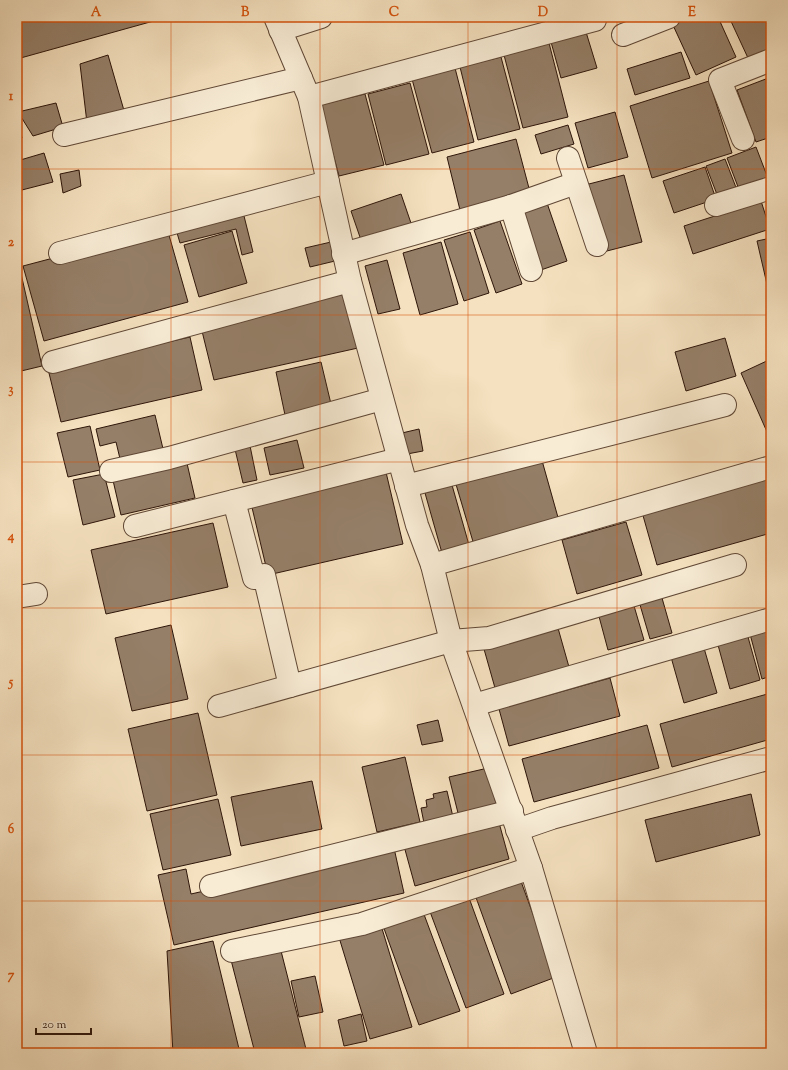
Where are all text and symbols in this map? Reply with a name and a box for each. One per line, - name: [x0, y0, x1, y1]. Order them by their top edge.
- text: A: [91, 4, 102, 22]
- text: B: [241, 4, 250, 22]
- text: C: [389, 4, 399, 22]
- text: D: [538, 4, 548, 22]
- text: E: [688, 4, 696, 22]
- text: 1: [9, 88, 14, 106]
- text: 2: [8, 234, 15, 252]
- text: 3: [8, 381, 14, 399]
- text: 4: [7, 528, 15, 546]
- text: 5: [8, 674, 14, 692]
- text: 6: [8, 821, 15, 839]
- text: 7: [8, 967, 15, 985]
- scale bar: [36, 1010, 91, 1036]
- text: 20 m: [42, 1016, 67, 1034]

